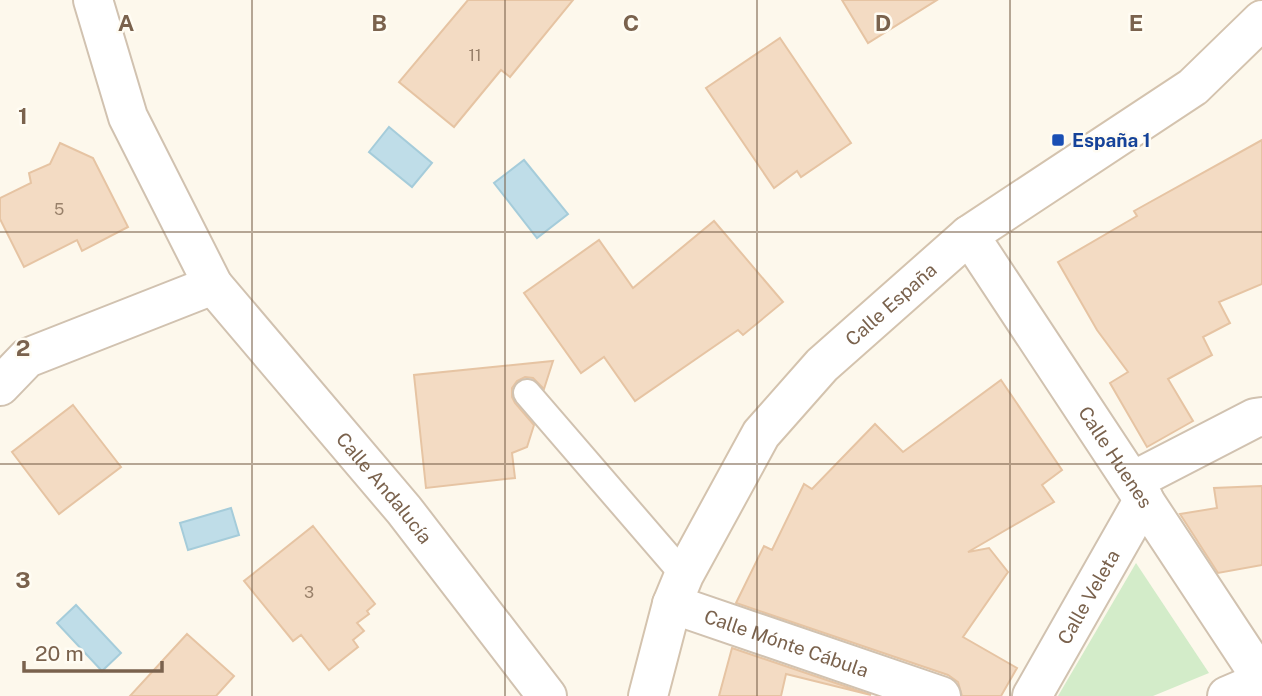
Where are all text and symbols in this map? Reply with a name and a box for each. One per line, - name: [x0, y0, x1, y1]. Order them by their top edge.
- text: A: [118, 9, 135, 36]
- text: B: [371, 9, 387, 36]
- text: C: [623, 9, 639, 36]
- text: D: [875, 9, 891, 36]
- text: E: [1129, 9, 1143, 36]
- house number: 11: [468, 46, 482, 65]
- text: 1: [18, 102, 28, 129]
- place label: España 1: [1072, 129, 1151, 151]
- marker: España 1: [1050, 132, 1066, 148]
- house number: 5: [54, 200, 64, 219]
- street label: Calle España: [841, 258, 941, 350]
- text: 2: [16, 334, 30, 361]
- street label: Calle Huenes: [1074, 402, 1157, 512]
- street label: Calle Andalucía: [332, 428, 437, 548]
- street label: Calle Veleta: [1053, 546, 1124, 648]
- text: 3: [15, 566, 31, 593]
- house number: 3: [304, 583, 314, 602]
- street label: Calle Mónte Cábula: [702, 605, 871, 681]
- scale bar: [24, 630, 163, 674]
- text: 20 m: [35, 641, 84, 666]

